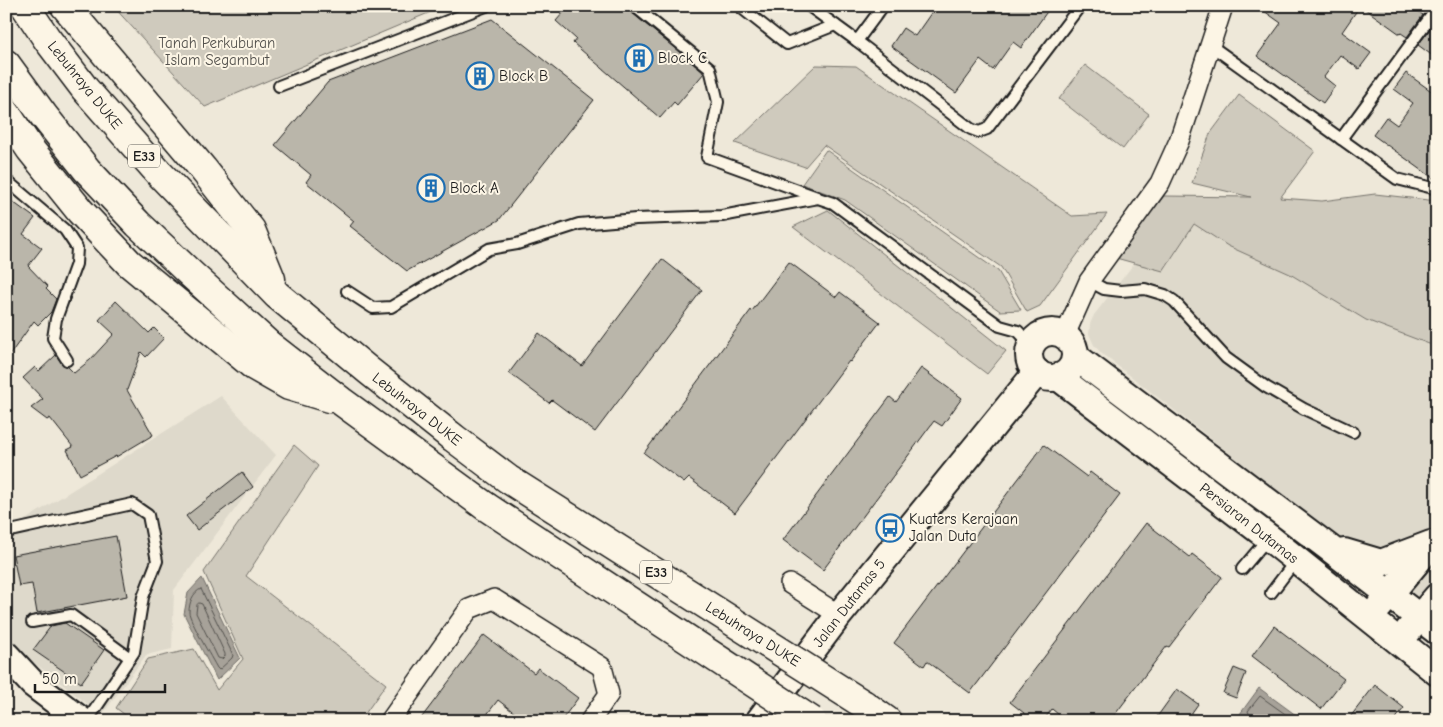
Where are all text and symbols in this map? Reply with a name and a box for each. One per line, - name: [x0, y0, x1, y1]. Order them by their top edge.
- park label: Tanah Perkuburan Islam Segambut: [159, 34, 275, 69]
- street label: Lebuhraya DUKE: [44, 37, 126, 133]
- building icon: Block C: [624, 43, 654, 73]
- place label: Block C: [658, 49, 707, 67]
- building icon: Block B: [465, 61, 495, 91]
- place label: Block B: [499, 67, 548, 85]
- road number: E33: [128, 144, 160, 168]
- building icon: Block A: [416, 173, 446, 203]
- place label: Block A: [450, 179, 499, 197]
- street label: Lebuhraya DUKE: [369, 369, 465, 449]
- street label: Persiaran Dutamas: [1196, 479, 1302, 567]
- place label: Kuaters Kerajaan Jalan Duta: [909, 510, 1018, 545]
- bus stop icon: Kuaters Kerajaan Jalan Duta: [875, 513, 905, 543]
- street label: Jalan Dutamas 5: [809, 555, 889, 651]
- road number: E33: [640, 560, 672, 584]
- street label: Lebuhraya DUKE: [702, 598, 804, 670]
- scale bar: [35, 662, 165, 694]
- text: 50 m: [42, 670, 77, 688]

